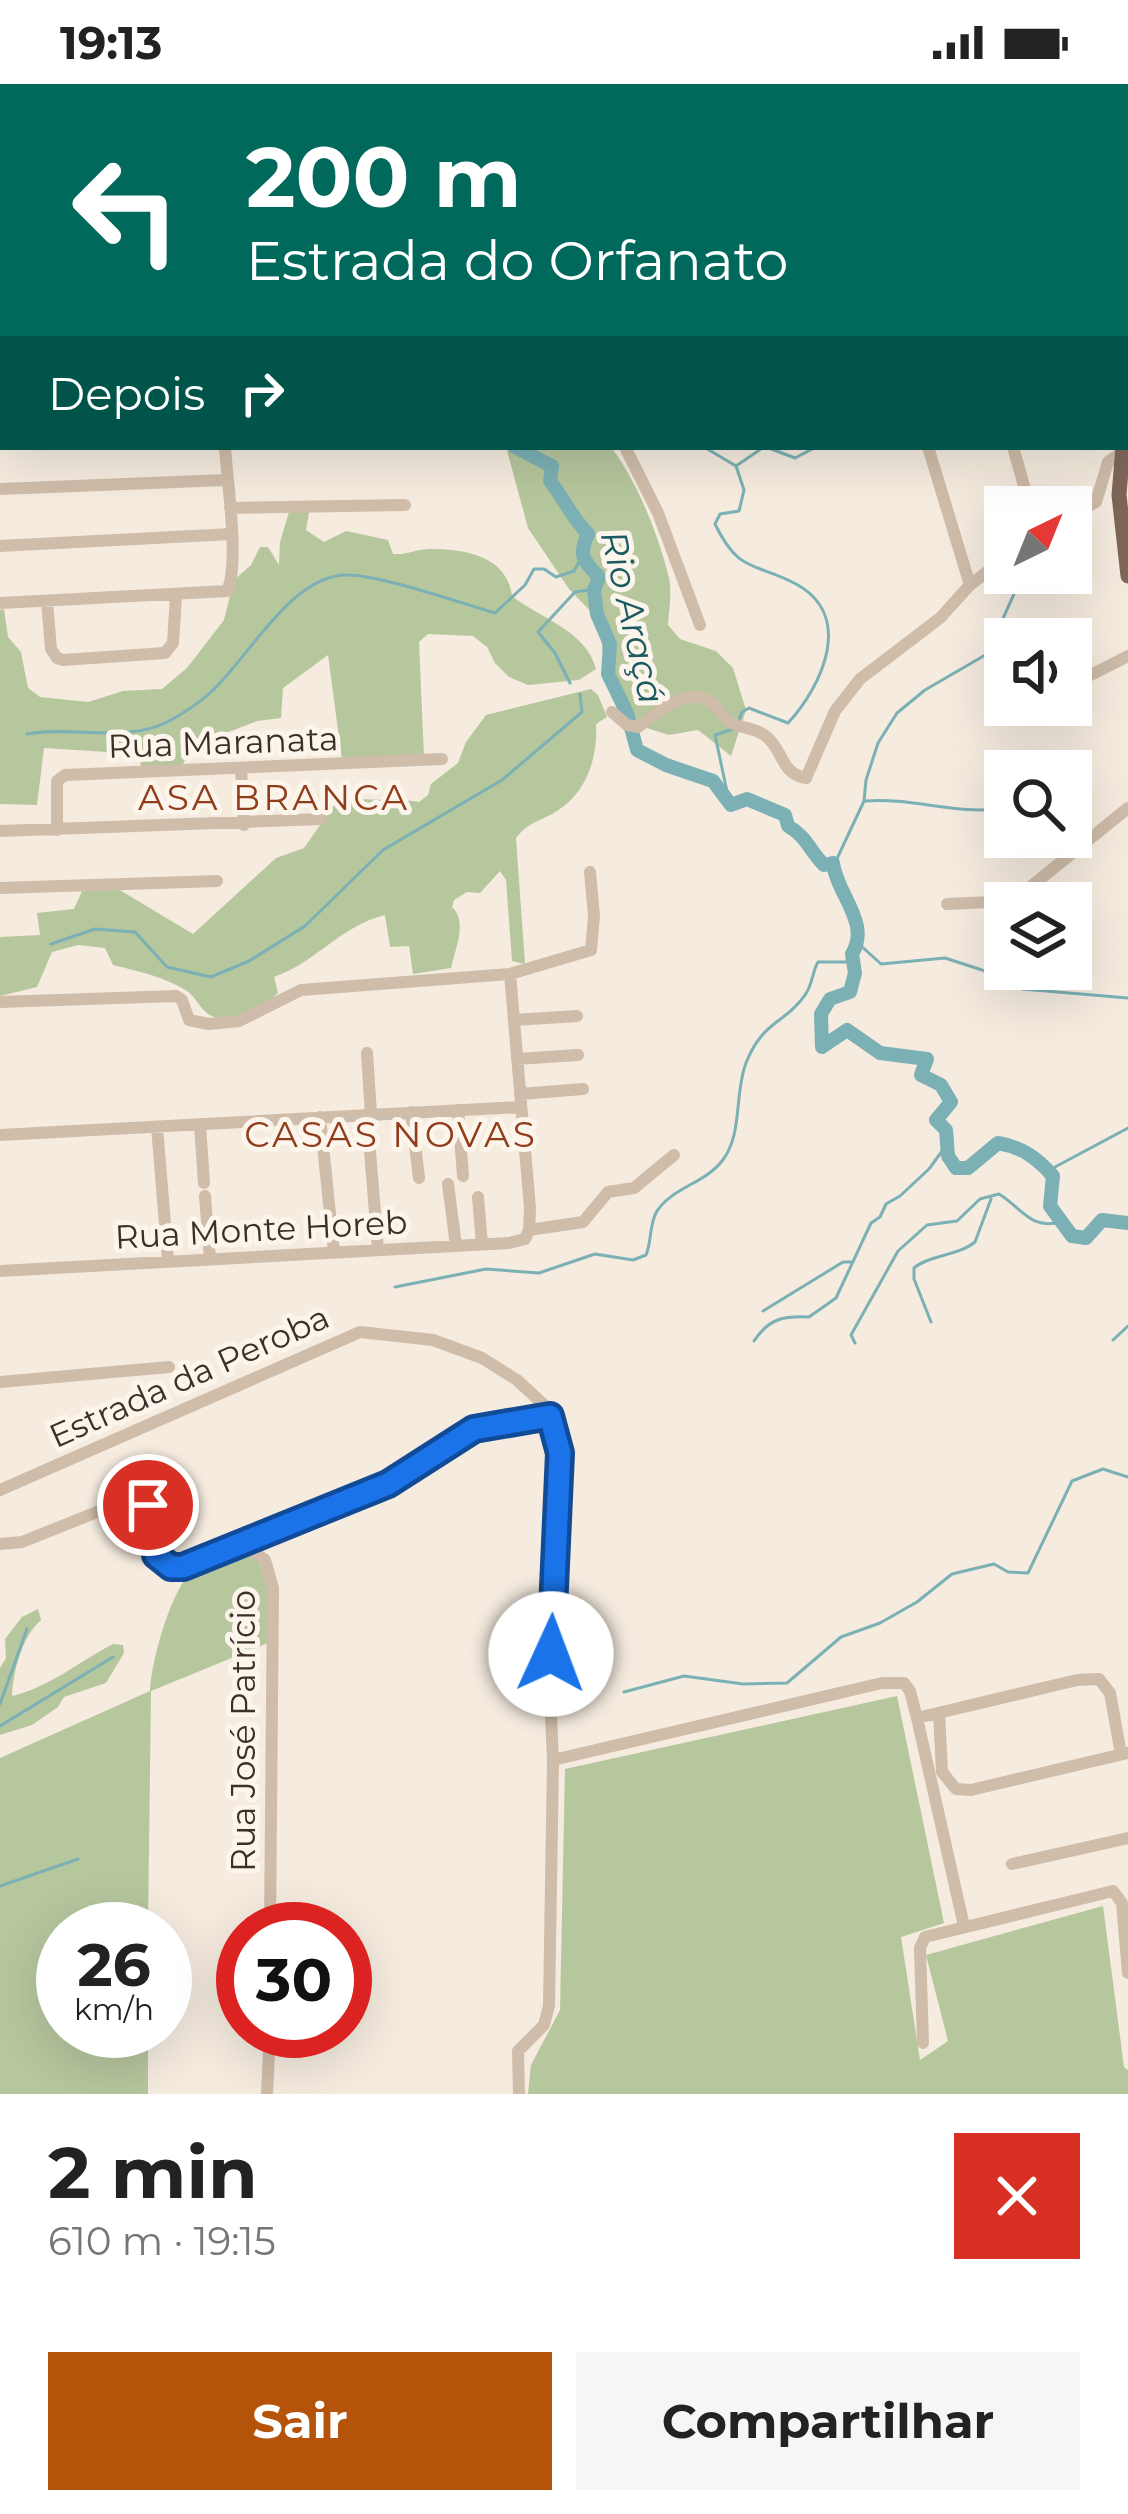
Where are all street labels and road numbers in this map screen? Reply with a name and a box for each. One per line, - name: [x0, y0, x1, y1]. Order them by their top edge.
- street label: Rua Maranata: [107, 718, 339, 766]
- street label: Rua Monte Horeb: [114, 1201, 408, 1257]
- street label: Estrada da Peroba: [43, 1296, 335, 1456]
- street label: Rua José Patrício: [223, 1590, 263, 1872]

